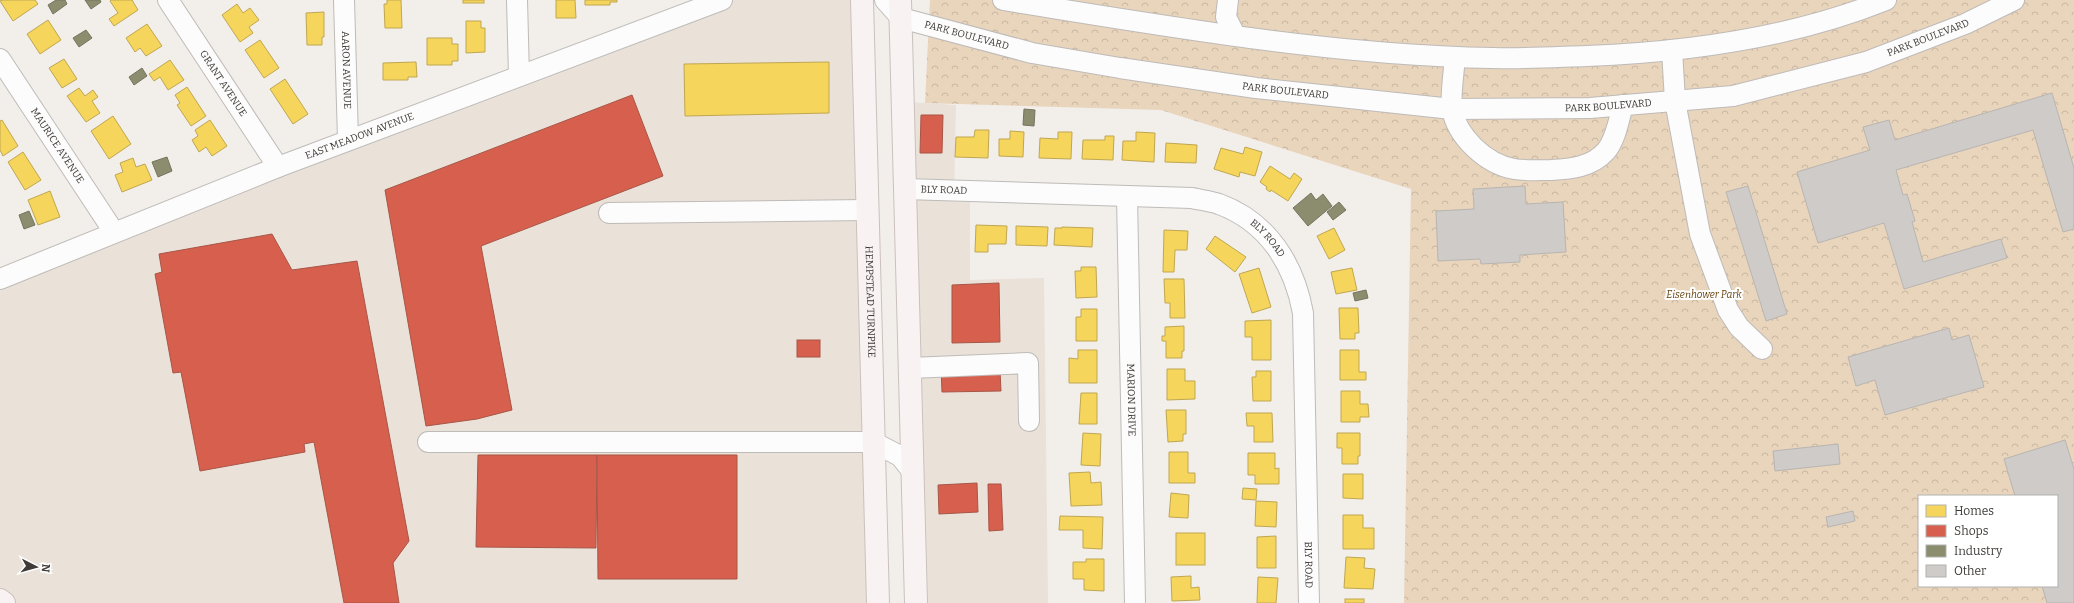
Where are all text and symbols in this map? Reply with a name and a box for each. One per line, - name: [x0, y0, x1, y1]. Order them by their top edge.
- street label: PARK BOULEVARD: [1885, 17, 1971, 59]
- street label: PARK BOULEVARD: [923, 18, 1010, 53]
- street label: AARON AVENUE: [339, 31, 353, 109]
- street label: GRANT AVENUE: [197, 48, 249, 119]
- street label: PARK BOULEVARD: [1241, 80, 1329, 102]
- street label: PARK BOULEVARD: [1565, 97, 1652, 114]
- street label: MAURICE AVENUE: [28, 106, 86, 186]
- street label: EAST MEADOW AVENUE: [304, 110, 416, 162]
- street label: BLY ROAD: [920, 183, 968, 197]
- street label: BLY ROAD: [1248, 217, 1287, 259]
- street label: HEMPSTEAD TURNPIKE: [863, 246, 877, 358]
- park label: Eisenhower Park: [1666, 289, 1742, 301]
- street label: MARION DRIVE: [1124, 363, 1138, 437]
- legend: [1918, 495, 2058, 587]
- text: Homes: [1954, 504, 1994, 518]
- text: Shops: [1954, 524, 1989, 538]
- street label: BLY ROAD: [1302, 541, 1315, 588]
- text: Industry: [1954, 544, 2003, 558]
- north arrow: [16, 547, 56, 587]
- text: N: [38, 563, 52, 573]
- text: Other: [1954, 564, 1987, 578]

